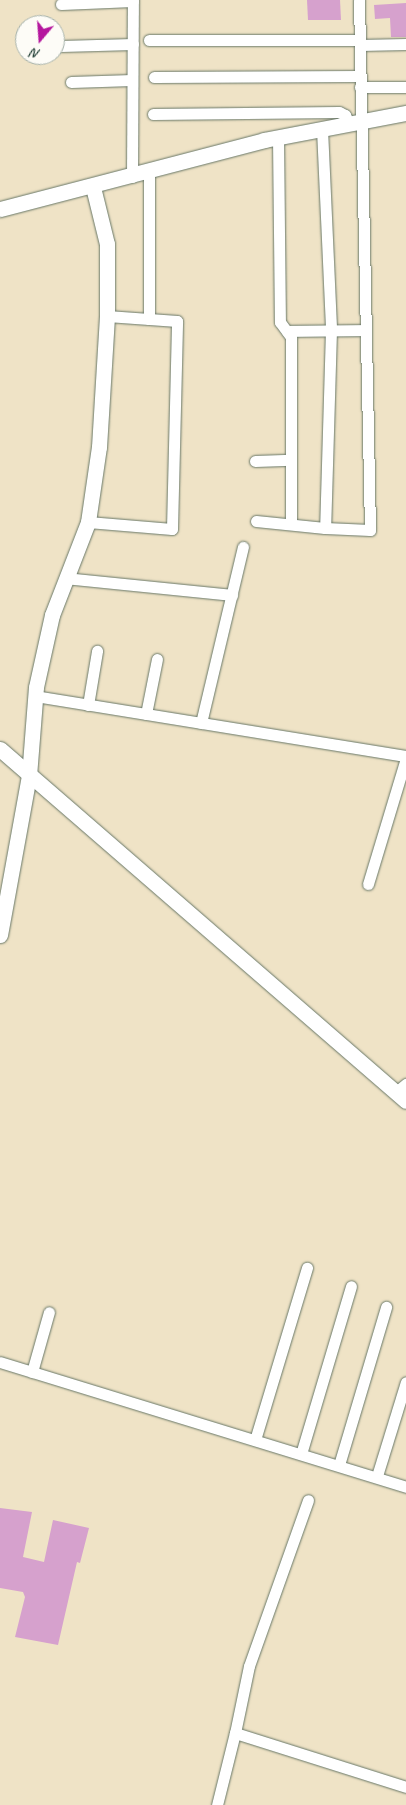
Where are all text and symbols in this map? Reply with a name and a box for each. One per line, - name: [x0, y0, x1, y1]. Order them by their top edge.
- north arrow: [15, 15, 65, 65]
- text: N: [29, 44, 42, 63]

